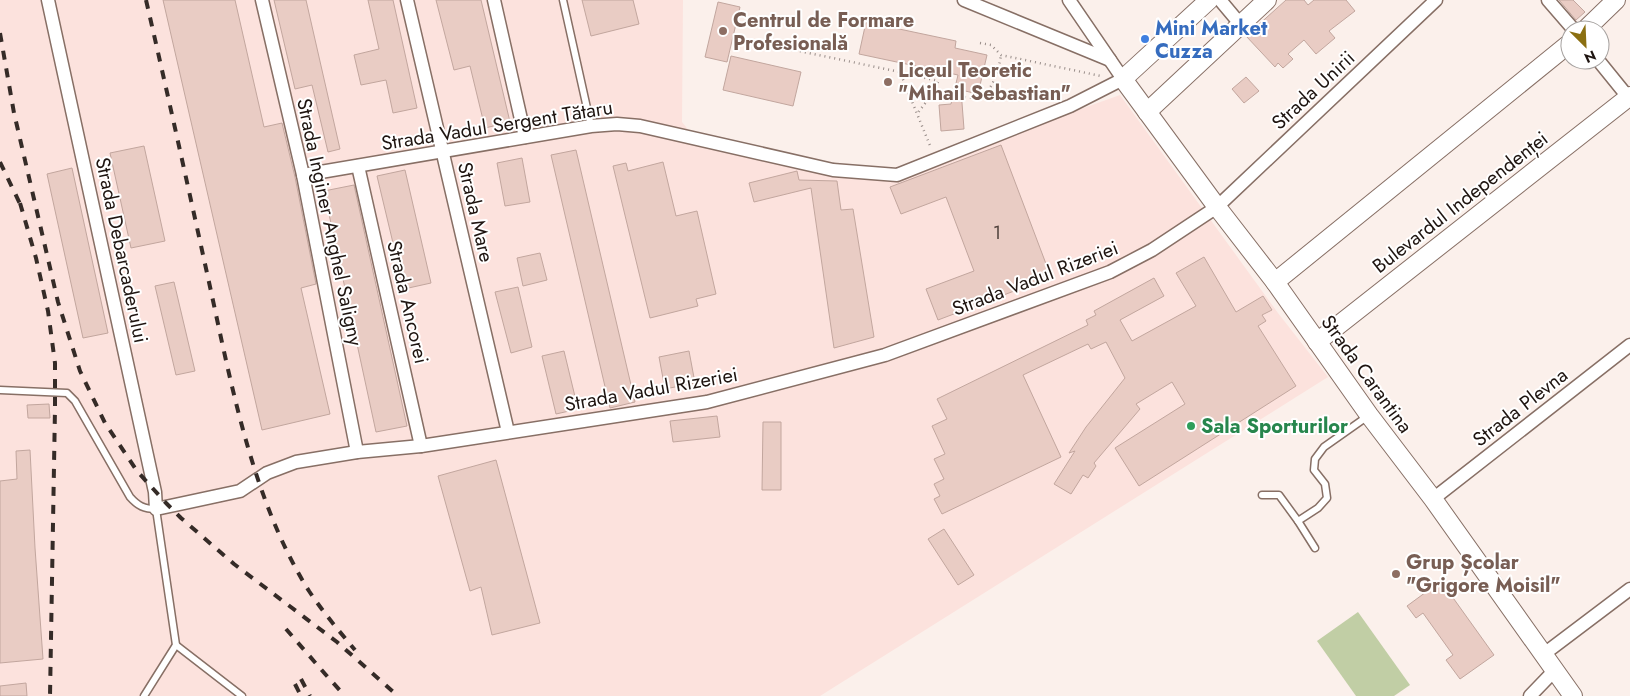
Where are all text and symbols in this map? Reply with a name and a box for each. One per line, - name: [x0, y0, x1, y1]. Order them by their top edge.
- place label: Centrul de Formare Profesională: [733, 6, 914, 58]
- place label: Mini Market Cuzza: [1155, 14, 1268, 66]
- north arrow: [1560, 20, 1610, 70]
- marker: Centrul de Formare Profesională: [717, 25, 729, 37]
- marker: Mini Market Cuzza: [1139, 33, 1151, 45]
- street label: Strada Unirii: [1265, 44, 1362, 137]
- text: N: [1581, 45, 1599, 68]
- place label: Liceul Teoretic "Mihail Sebastian": [898, 56, 1071, 108]
- marker: Liceul Teoretic "Mihail Sebastian": [882, 76, 894, 88]
- street label: Strada Vadul Sergent Tătaru: [379, 93, 615, 158]
- street label: Strada Inginer Anghel Saligny: [289, 96, 370, 349]
- street label: Bulevardul Independenței: [1366, 125, 1554, 280]
- street label: Strada Debarcaderului: [88, 155, 155, 346]
- street label: Strada Mare: [450, 159, 501, 265]
- house number: 1: [993, 220, 1001, 246]
- street label: Strada Vadul Rizeriei: [948, 233, 1122, 323]
- street label: Strada Ancorei: [379, 238, 436, 367]
- street label: Strada Carantina: [1314, 309, 1419, 439]
- street label: Strada Vadul Rizeriei: [562, 360, 740, 419]
- street label: Strada Plevna: [1467, 361, 1574, 454]
- place label: Sala Sporturilor: [1201, 412, 1349, 441]
- marker: Sala Sporturilor: [1185, 420, 1197, 432]
- place label: Grup Școlar "Grigore Moisil": [1406, 548, 1561, 600]
- marker: Grup Școlar "Grigore Moisil": [1390, 568, 1402, 580]

